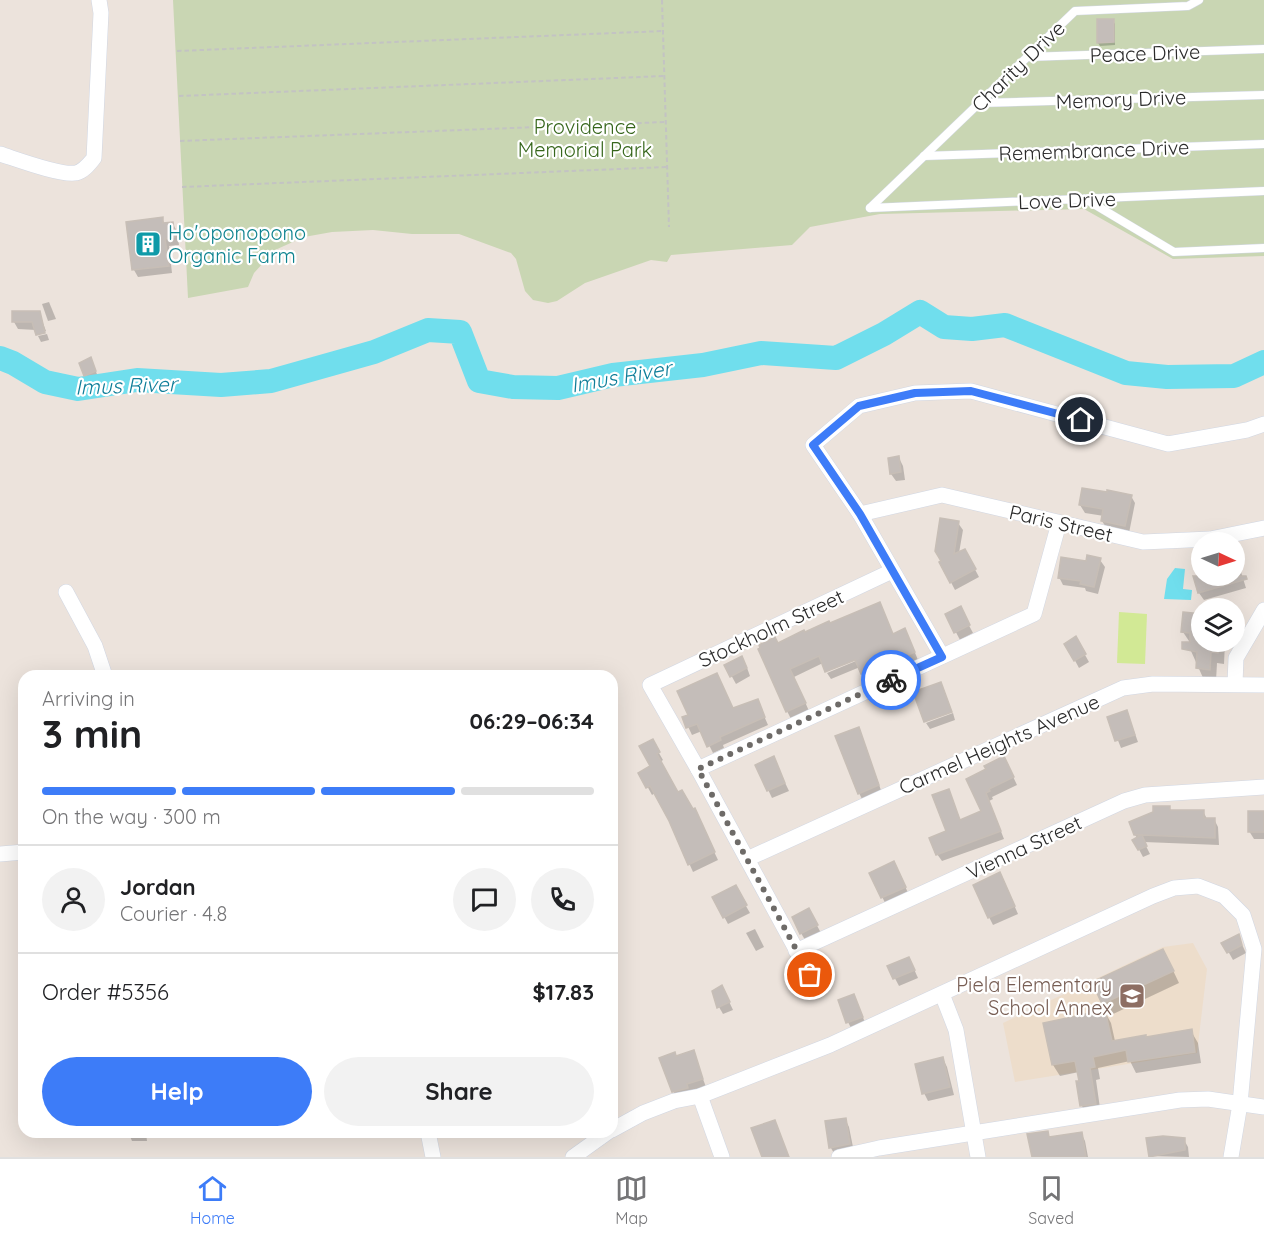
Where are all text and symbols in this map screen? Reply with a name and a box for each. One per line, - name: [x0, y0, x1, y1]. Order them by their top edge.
- street label: Charity Drive: [966, 15, 1070, 117]
- street label: Peace Drive: [1089, 39, 1201, 67]
- street label: Memory Drive: [1055, 84, 1187, 114]
- park label: Providence Memorial Park: [518, 114, 652, 162]
- street label: Remembrance Drive: [998, 134, 1190, 166]
- street label: Love Drive: [1018, 186, 1116, 214]
- place label: Ho'oponopono Organic Farm: [168, 220, 306, 268]
- building icon: Ho'oponopono Organic Farm: [133, 229, 163, 259]
- water label: Imus River: [569, 354, 676, 398]
- water label: Imus River: [75, 370, 180, 400]
- pin: [1055, 394, 1106, 445]
- icon: home: [1064, 403, 1097, 436]
- street label: Paris Street: [1007, 499, 1115, 547]
- north arrow: [1191, 532, 1245, 586]
- map controls: [1191, 532, 1245, 652]
- street label: Stockholm Street: [694, 583, 848, 673]
- button: layers: [1191, 598, 1245, 652]
- courier: [861, 650, 921, 710]
- icon: bike: [875, 664, 908, 697]
- text: Arriving in: [42, 686, 135, 711]
- street label: Carmel Heights Avenue: [895, 689, 1103, 799]
- text: 06:29–06:34: [470, 707, 594, 735]
- text: 3 min: [42, 709, 142, 758]
- text: On the way · 300 m: [42, 804, 221, 829]
- street label: Vienna Street: [962, 809, 1086, 885]
- button: person: [42, 868, 105, 931]
- button: chat: [453, 868, 516, 931]
- button: phone: [531, 868, 594, 931]
- text: Jordan: [120, 873, 196, 901]
- text: Courier · 4.8: [120, 901, 227, 926]
- pin: [784, 949, 835, 1000]
- icon: bag: [793, 958, 826, 991]
- place label: Piela Elementary School Annex: [956, 972, 1112, 1020]
- text: Order #5356: [42, 978, 169, 1006]
- text: $17.83: [532, 978, 594, 1006]
- school or university icon: Piela Elementary School Annex: [1117, 981, 1147, 1011]
- button: Help: [42, 1057, 312, 1126]
- button: Share: [324, 1057, 594, 1126]
- tab: Home: [190, 1172, 235, 1228]
- tab: Map: [615, 1172, 648, 1228]
- tab: Saved: [1028, 1172, 1074, 1228]

